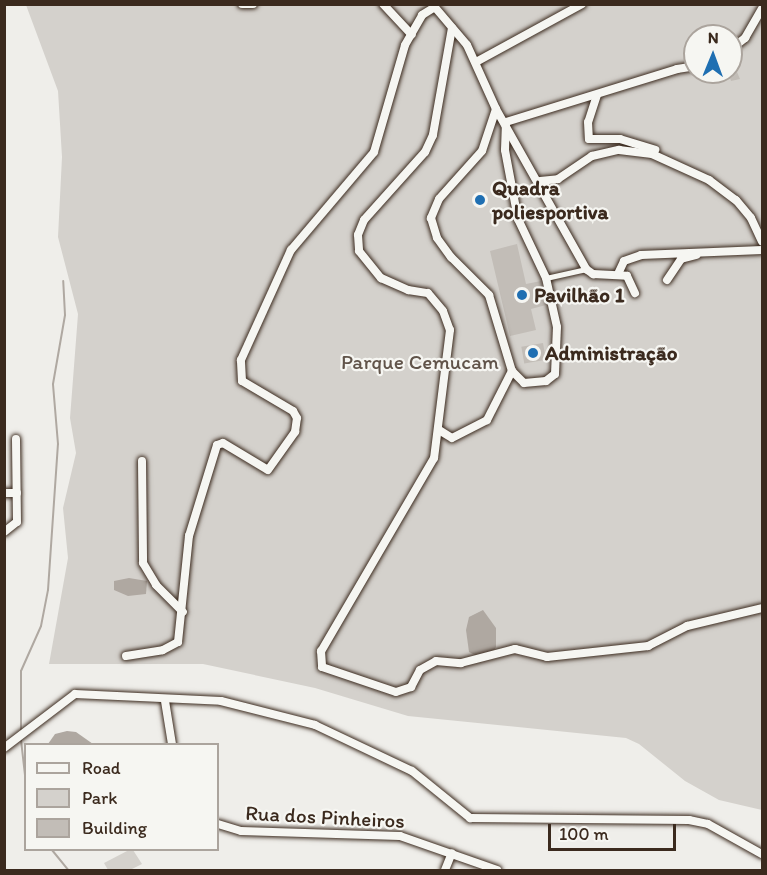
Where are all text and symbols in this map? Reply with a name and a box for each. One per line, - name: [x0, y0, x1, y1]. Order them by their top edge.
- north arrow: [683, 24, 743, 84]
- text: N: [708, 28, 719, 47]
- place label: Quadra poliesportiva: [492, 175, 608, 225]
- marker: Quadra poliesportiva: [473, 193, 487, 207]
- place label: Pavilhão 1: [534, 282, 624, 308]
- marker: Pavilhão 1: [515, 288, 529, 302]
- place label: Administração: [545, 340, 678, 366]
- marker: Administração: [526, 346, 540, 360]
- park label: Parque Cemucam: [341, 349, 499, 375]
- legend: [24, 743, 219, 851]
- text: Road: [82, 757, 121, 779]
- text: Park: [82, 787, 117, 809]
- street label: Rua dos Pinheiros: [245, 800, 405, 834]
- scale bar: [551, 812, 678, 850]
- text: Building: [82, 817, 147, 839]
- text: 100 m: [559, 823, 609, 845]

